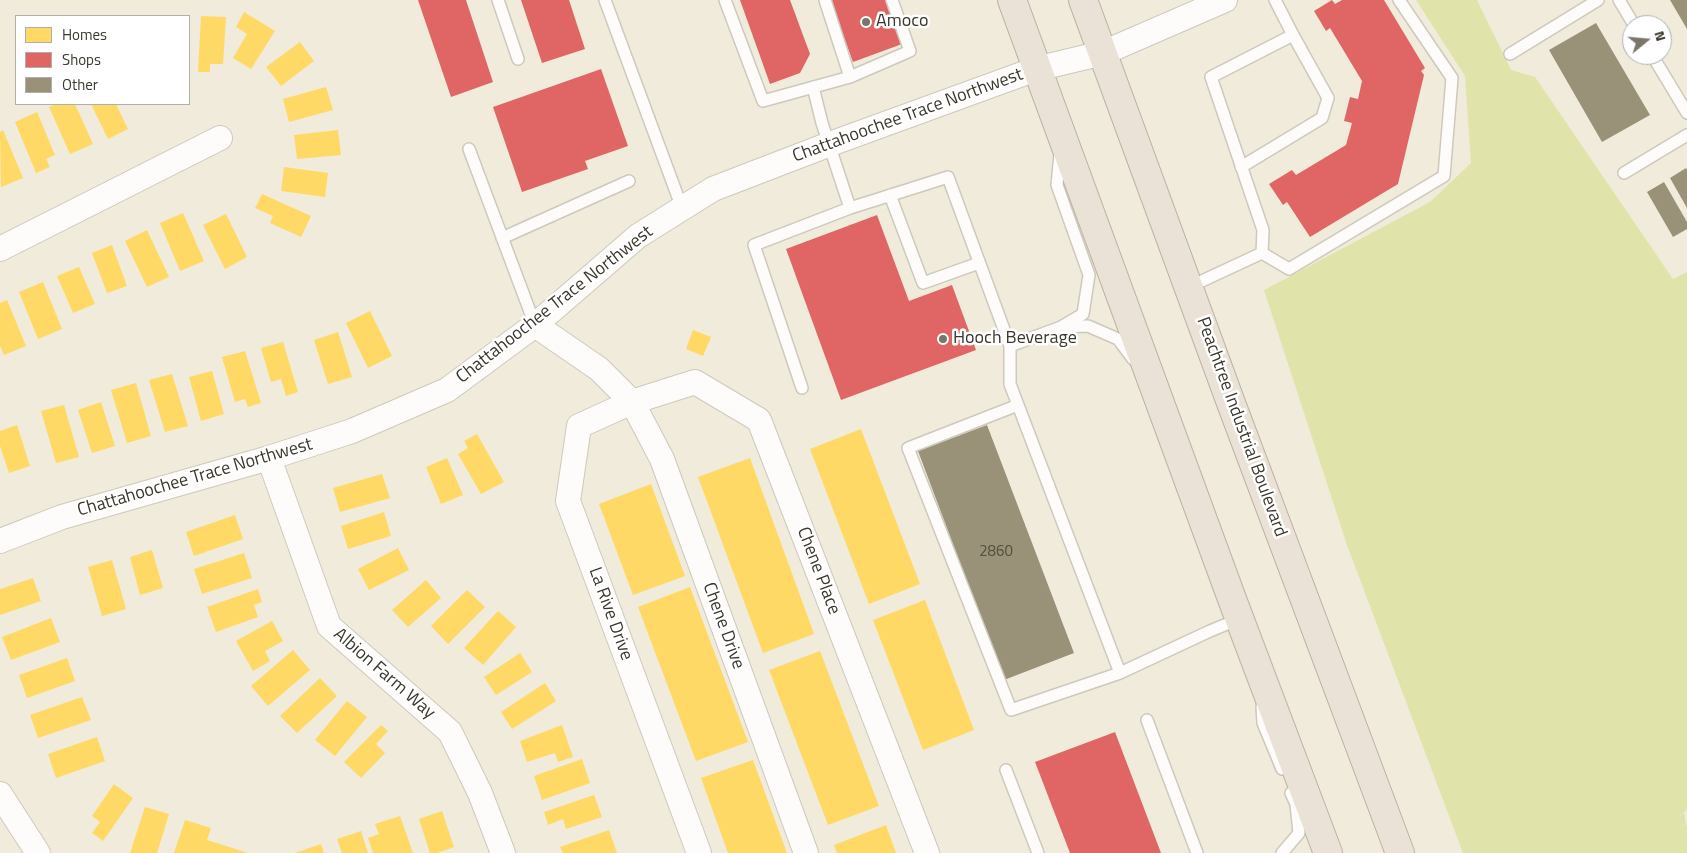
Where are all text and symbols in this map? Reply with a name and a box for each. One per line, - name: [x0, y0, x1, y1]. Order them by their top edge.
- place label: Amoco: [876, 11, 929, 33]
- legend: [15, 15, 190, 105]
- north arrow: [1622, 15, 1672, 65]
- marker: Amoco: [860, 16, 872, 28]
- text: Homes: [62, 23, 107, 46]
- text: N: [1649, 28, 1672, 43]
- text: Shops: [62, 48, 101, 71]
- street label: Chattahoochee Trace Northwest: [790, 64, 1026, 168]
- text: Other: [62, 73, 98, 96]
- street label: Chattahoochee Trace Northwest: [452, 222, 658, 388]
- street label: Peachtree Industrial Boulevard: [1191, 314, 1291, 540]
- place label: Hooch Beverage: [953, 328, 1077, 350]
- marker: Hooch Beverage: [937, 333, 949, 345]
- street label: Chattahoochee Trace Northwest: [75, 434, 315, 522]
- street label: Chene Place: [791, 524, 845, 618]
- house number: 2860: [979, 543, 1013, 561]
- street label: La Rive Drive: [583, 564, 637, 664]
- street label: Chene Drive: [697, 580, 749, 672]
- street label: Albion Farm Way: [329, 624, 439, 724]

